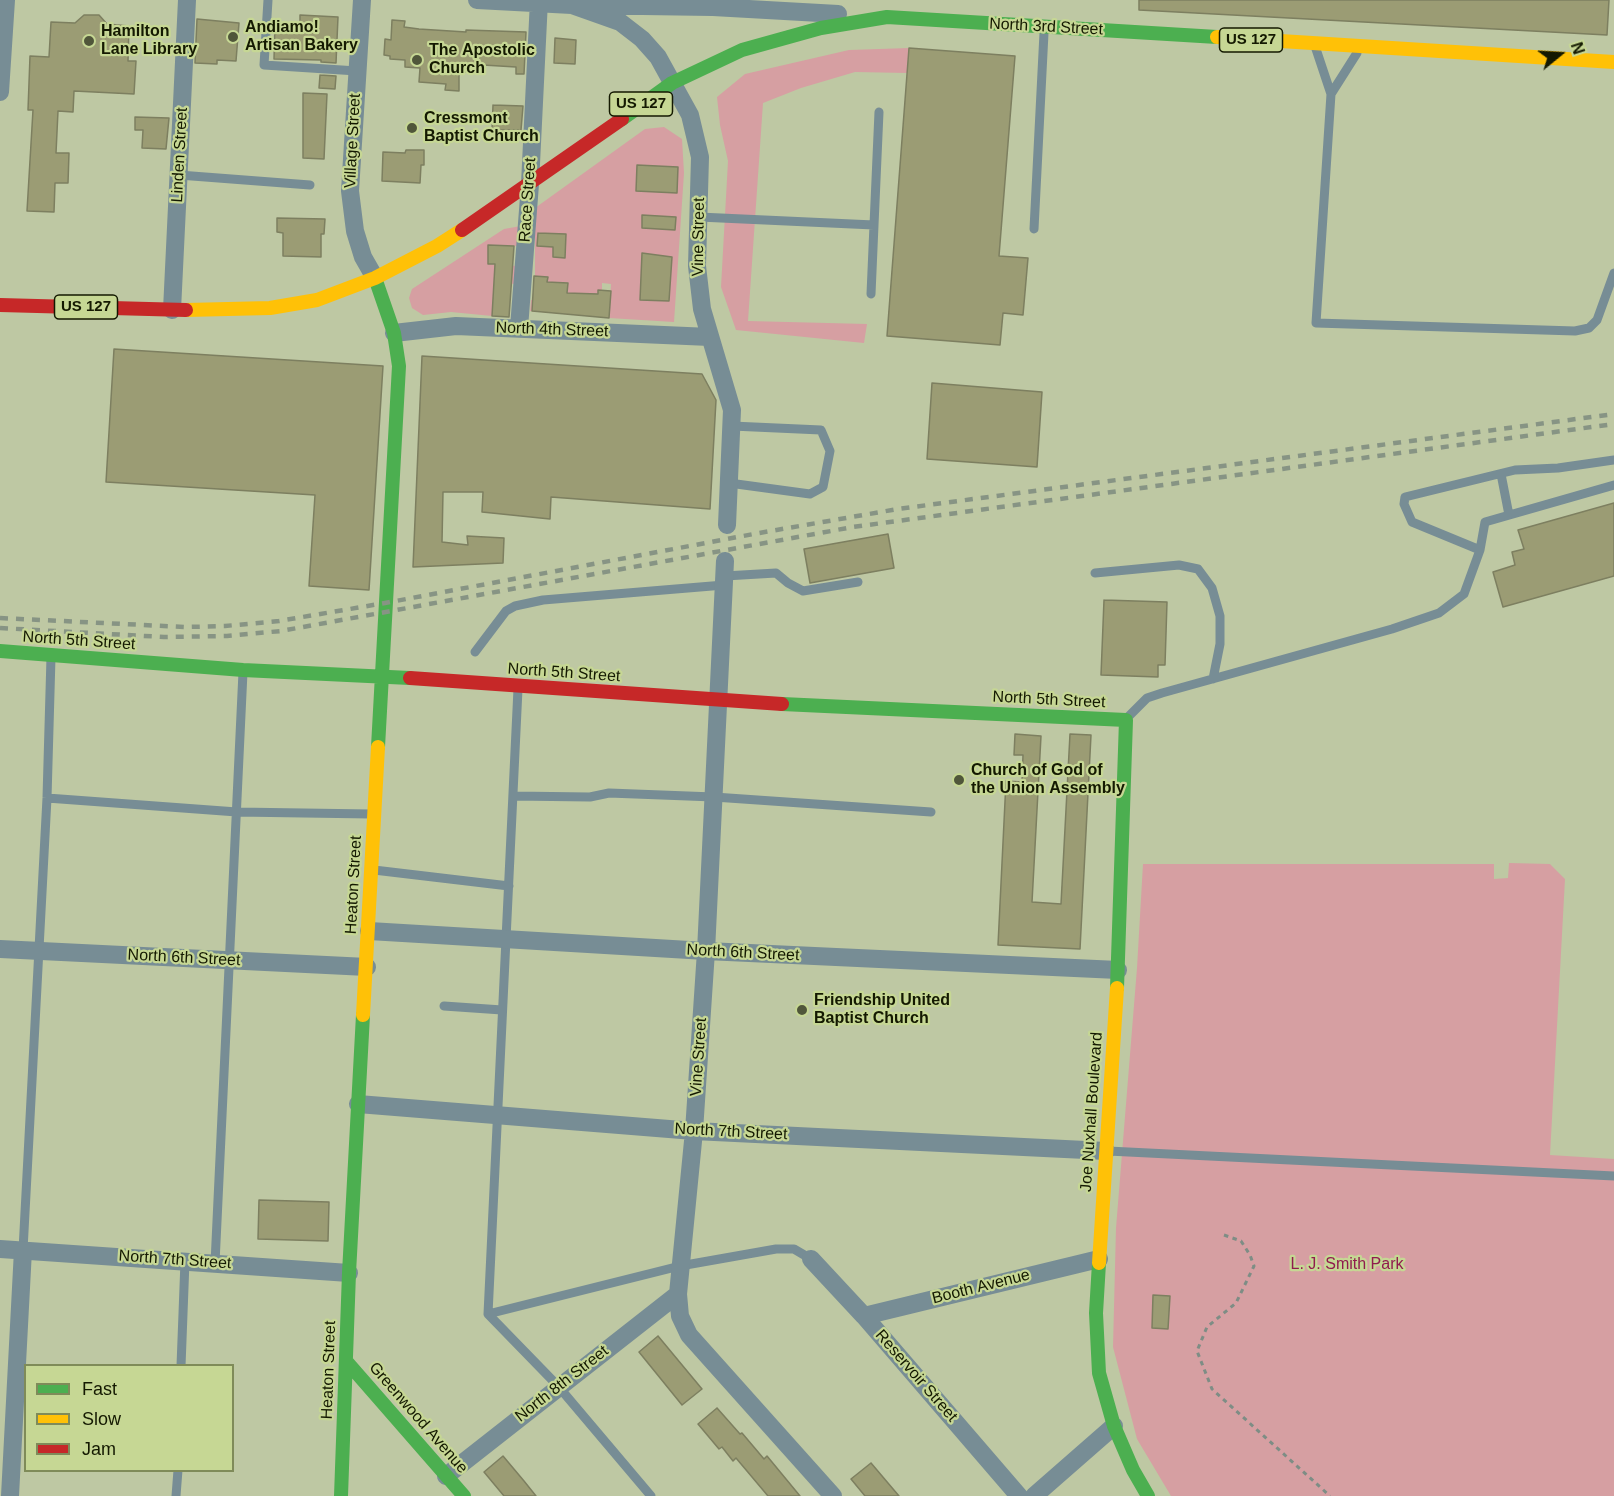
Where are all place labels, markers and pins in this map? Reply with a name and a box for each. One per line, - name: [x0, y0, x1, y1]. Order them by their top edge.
- place label: Andiamo! Artisan Bakery: [245, 18, 358, 56]
- place label: Hamilton Lane Library: [101, 22, 197, 60]
- marker: Andiamo! Artisan Bakery: [226, 30, 240, 44]
- marker: Hamilton Lane Library: [82, 34, 96, 48]
- place label: The Apostolic Church: [429, 41, 535, 79]
- marker: The Apostolic Church: [410, 53, 424, 67]
- place label: Cressmont Baptist Church: [424, 109, 539, 147]
- marker: Cressmont Baptist Church: [405, 121, 419, 135]
- place label: Church of God of the Union Assembly: [971, 761, 1125, 799]
- marker: Church of God of the Union Assembly: [952, 773, 966, 787]
- place label: Friendship United Baptist Church: [814, 991, 950, 1029]
- marker: Friendship United Baptist Church: [795, 1003, 809, 1017]

